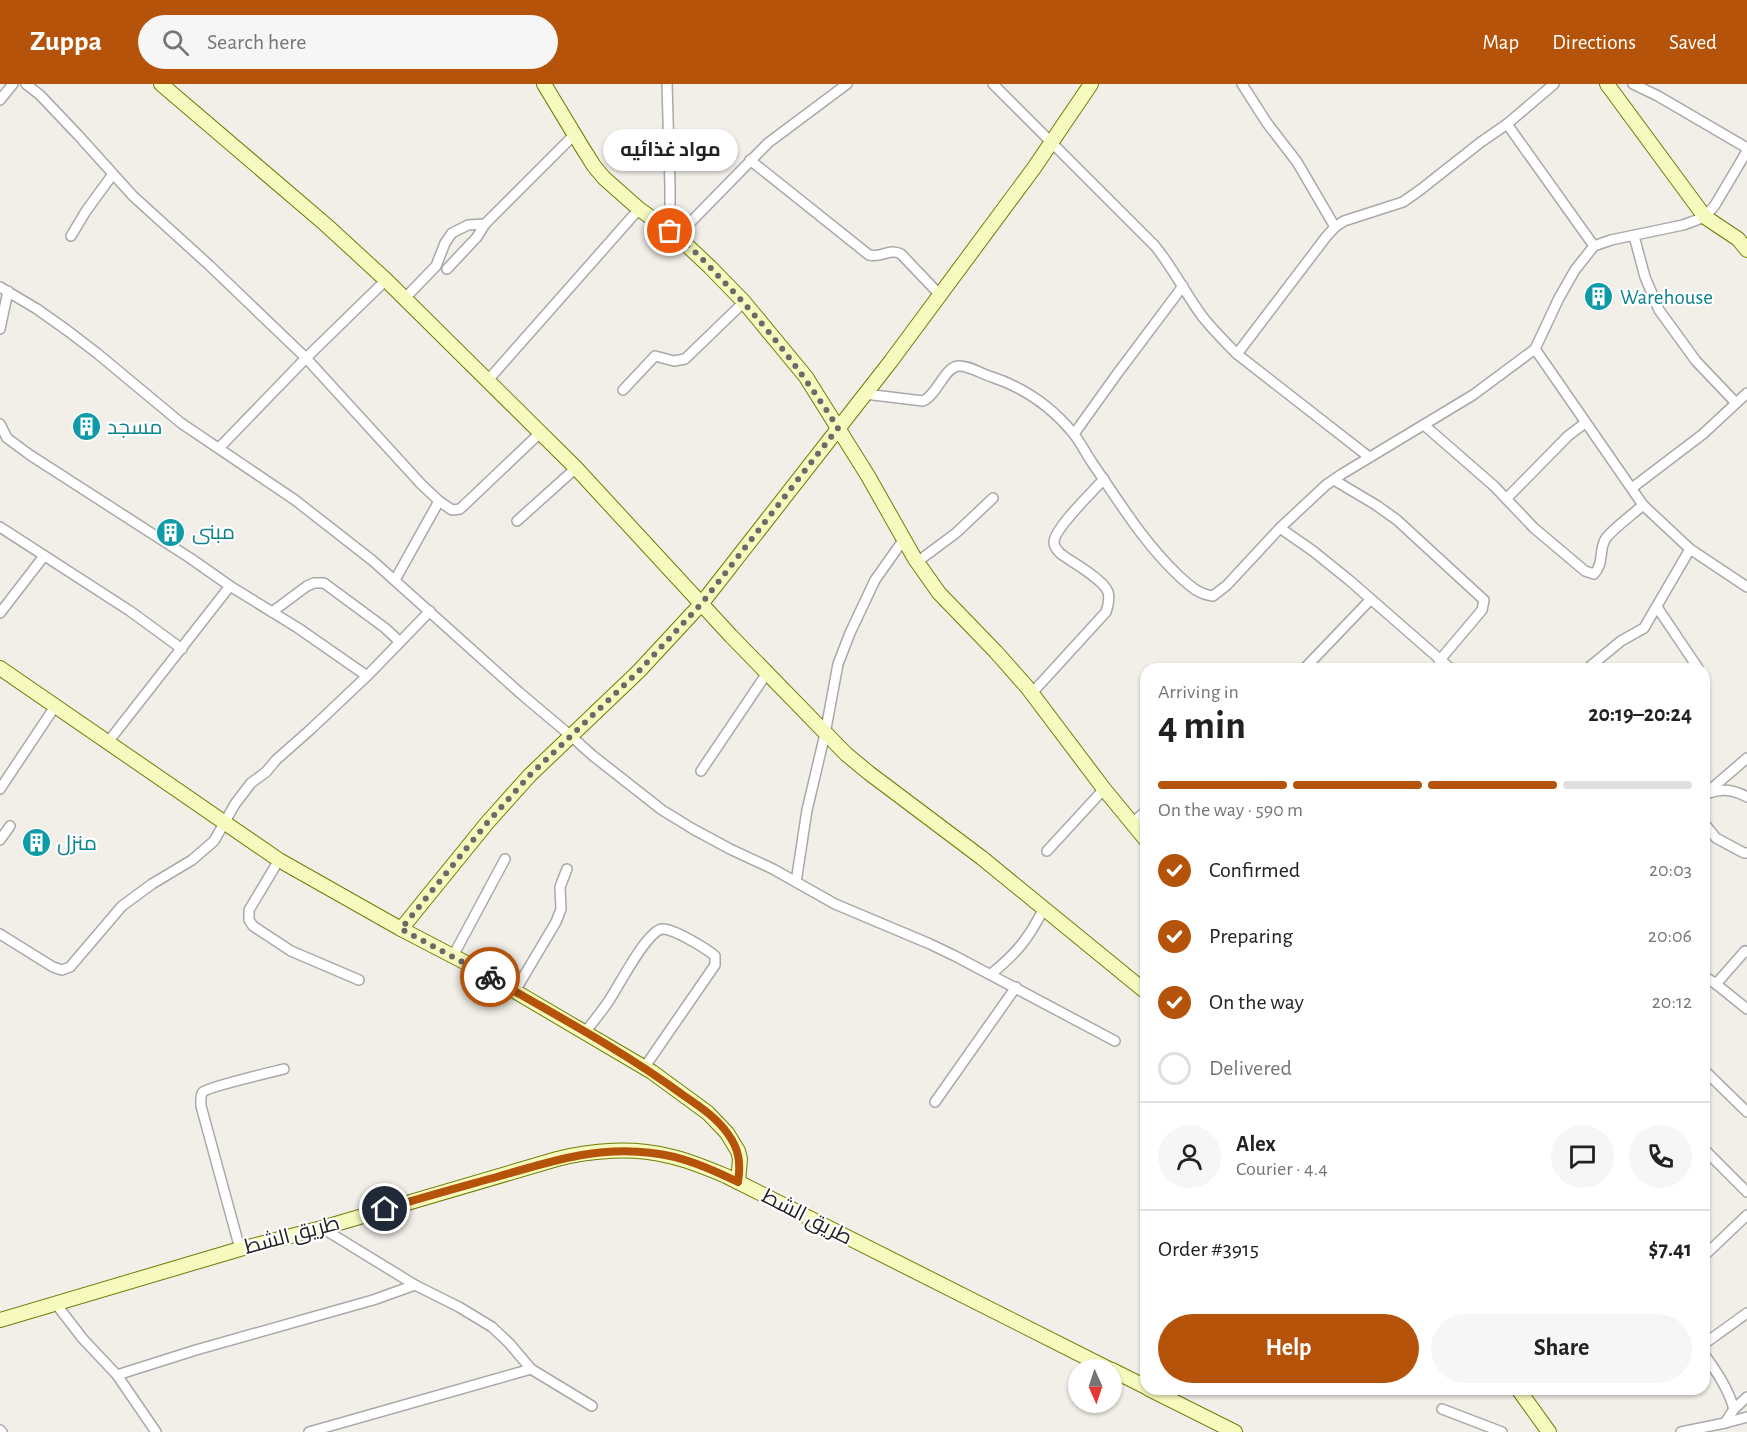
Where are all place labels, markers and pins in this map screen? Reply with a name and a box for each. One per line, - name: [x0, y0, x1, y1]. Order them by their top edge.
- callout: مواد غذائيه: [602, 129, 738, 171]
- pin: [644, 205, 695, 256]
- building icon: Warehouse: [1583, 281, 1615, 313]
- place label: Warehouse: [1620, 287, 1713, 308]
- building icon: مسجد: [70, 411, 102, 443]
- place label: مسجد: [107, 417, 162, 438]
- building icon: مبنى: [155, 516, 187, 548]
- place label: مبنى: [192, 522, 235, 545]
- building icon: منزل: [20, 827, 52, 859]
- place label: منزل: [57, 833, 97, 856]
- pin: [359, 1183, 410, 1234]

